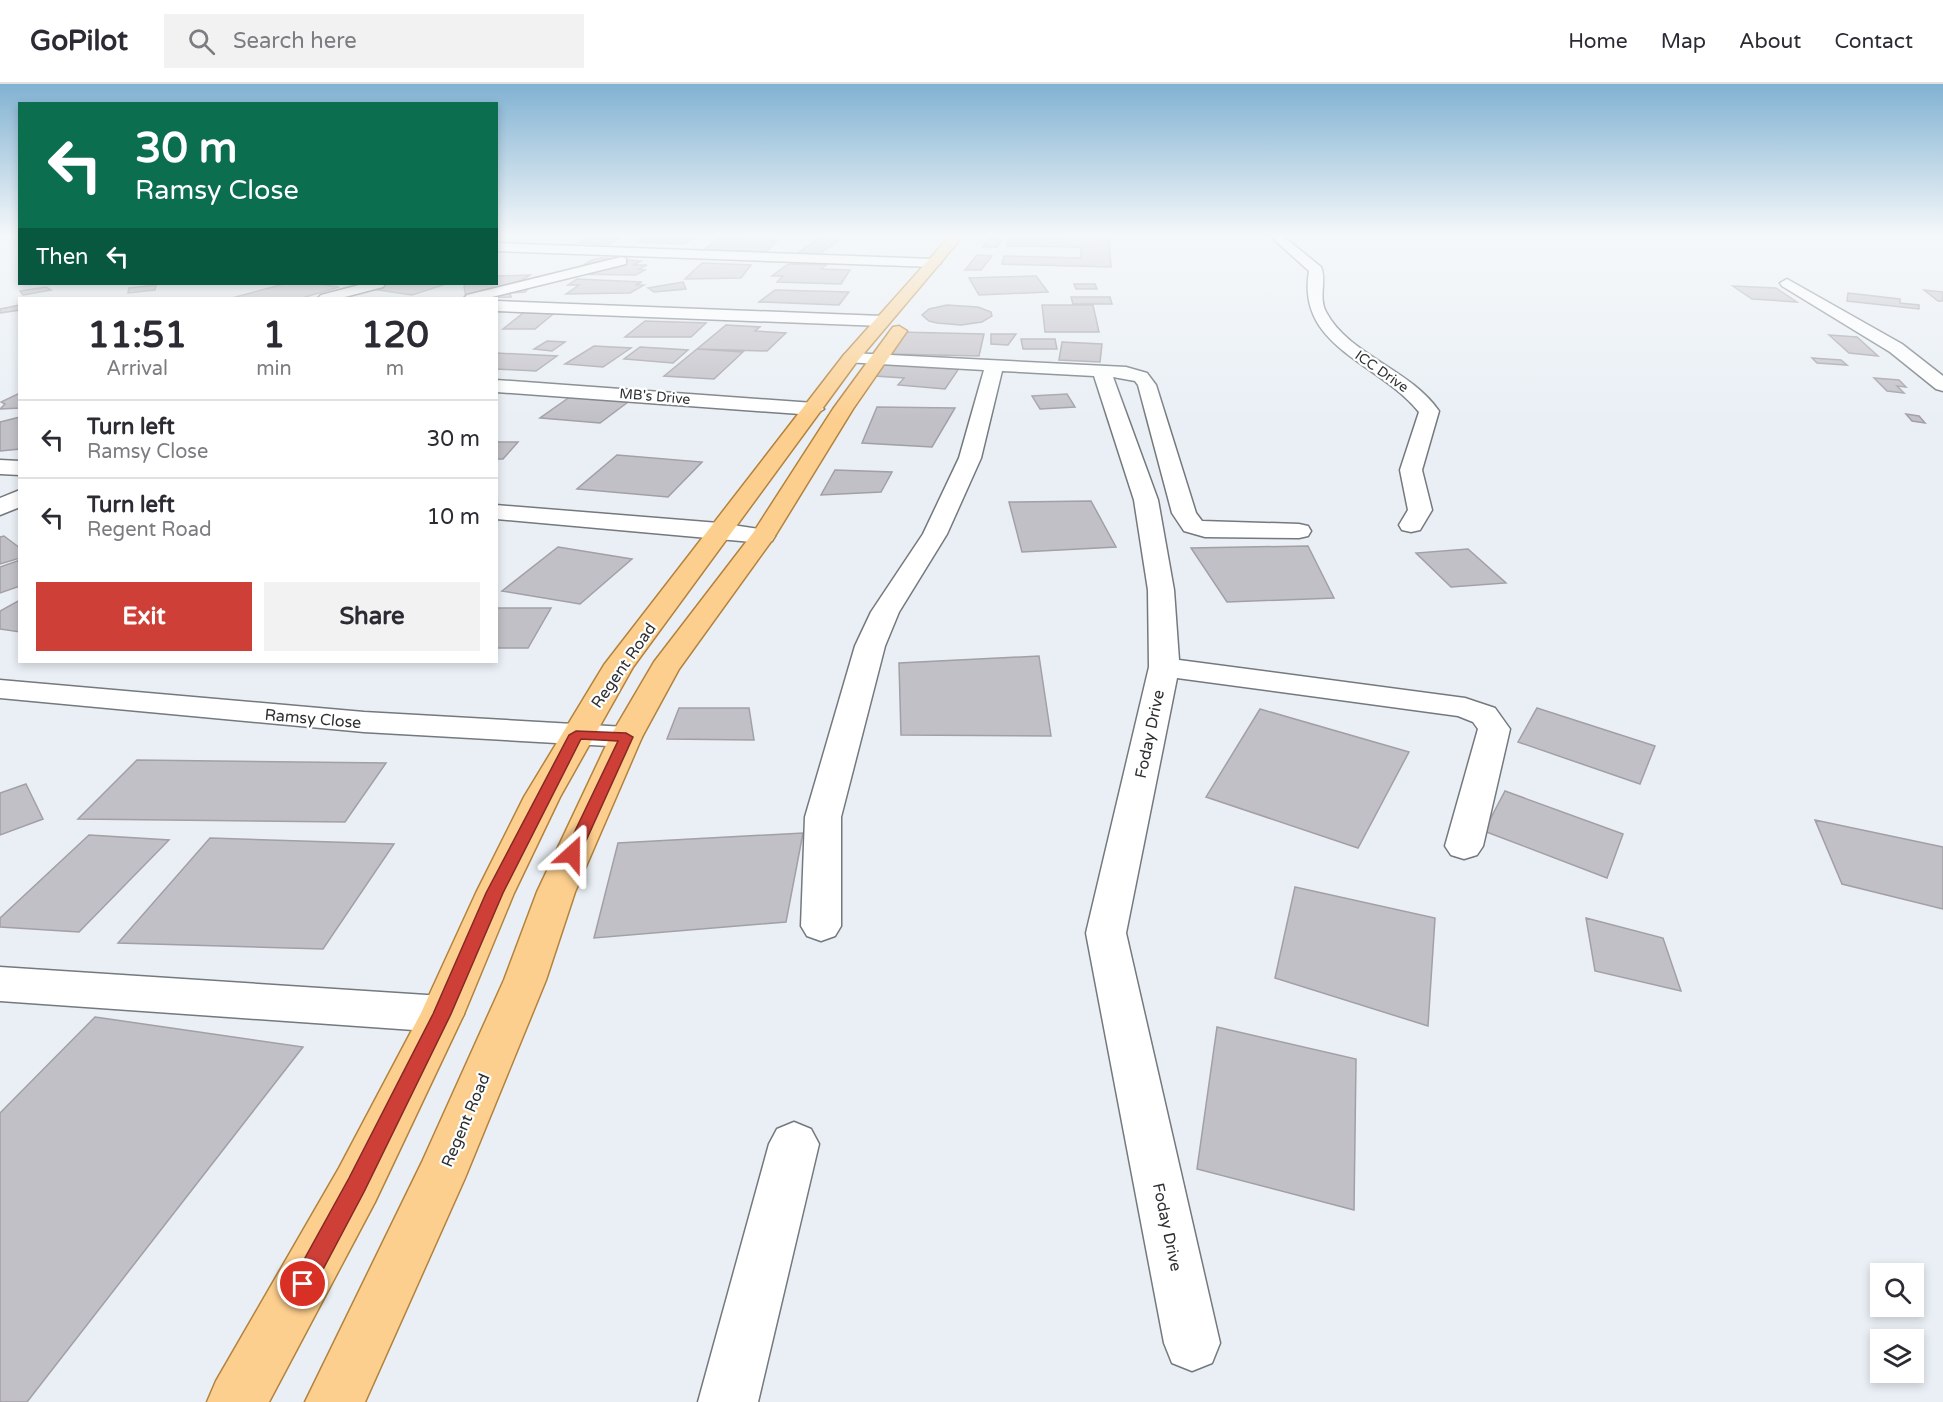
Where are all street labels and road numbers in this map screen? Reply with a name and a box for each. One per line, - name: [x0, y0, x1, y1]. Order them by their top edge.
- street label: ICC Drive: [1352, 347, 1412, 396]
- street label: MB's Drive: [619, 385, 691, 408]
- street label: Regent Road: [587, 619, 661, 712]
- street label: Foday Drive: [1131, 688, 1169, 780]
- street label: Ramsy Close: [264, 705, 362, 733]
- street label: Regent Road: [437, 1071, 495, 1170]
- street label: Foday Drive: [1148, 1181, 1186, 1273]

